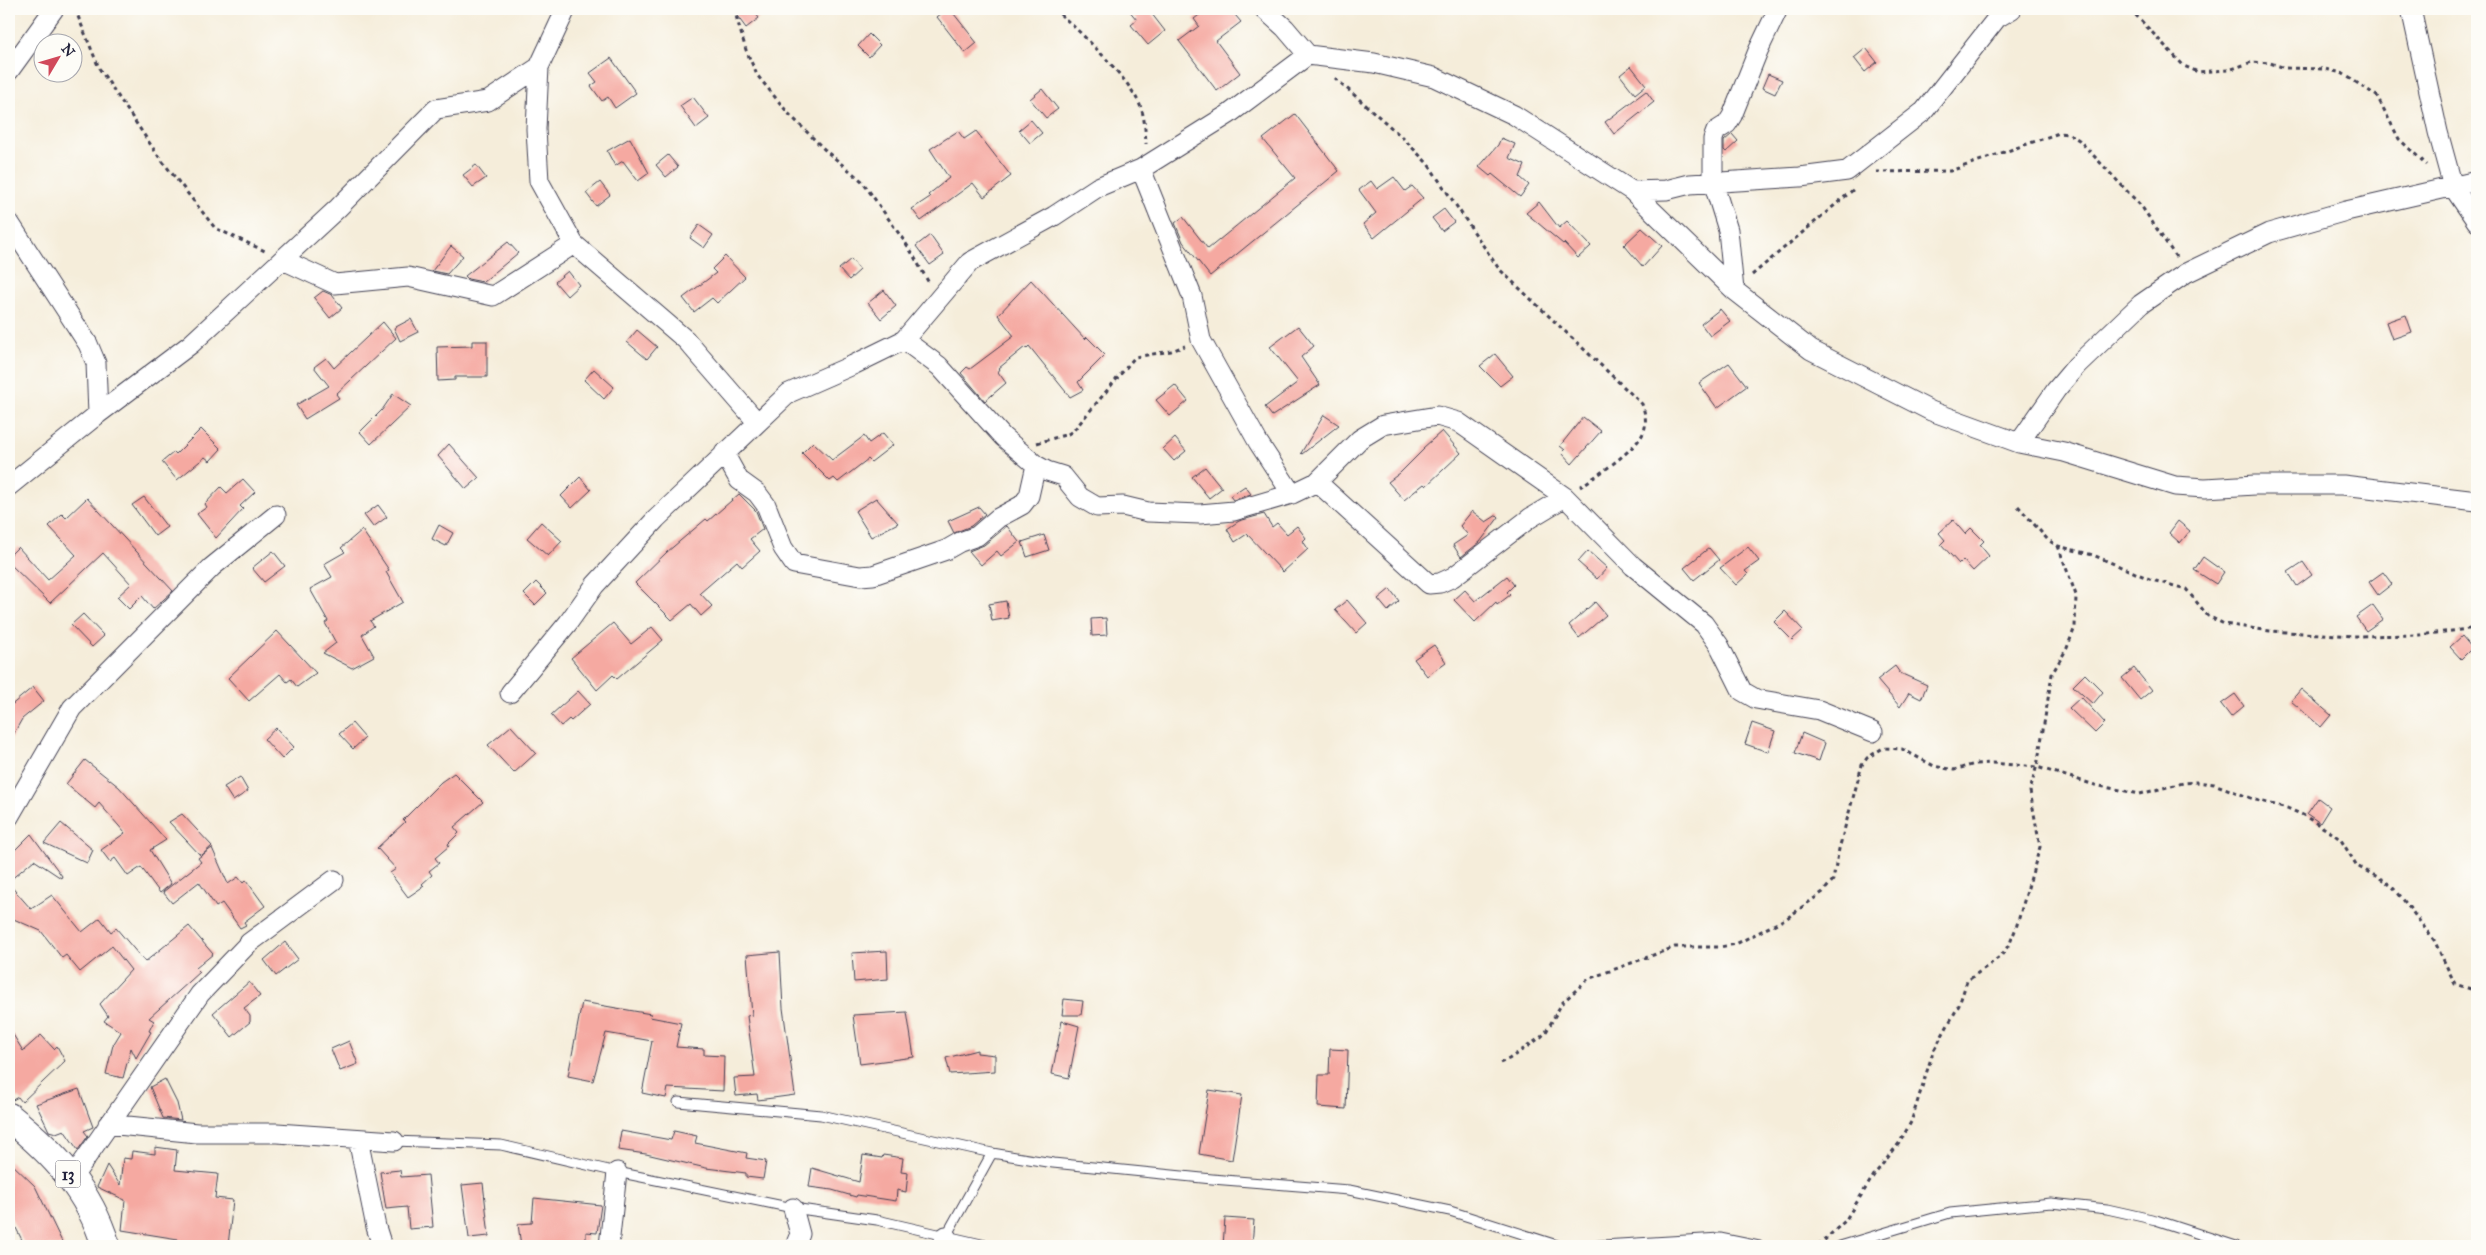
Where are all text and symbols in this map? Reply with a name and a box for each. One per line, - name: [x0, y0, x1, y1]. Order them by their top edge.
- north arrow: [32, 32, 82, 82]
- text: N: [57, 40, 78, 60]
- road number: 13: [56, 1160, 80, 1188]

